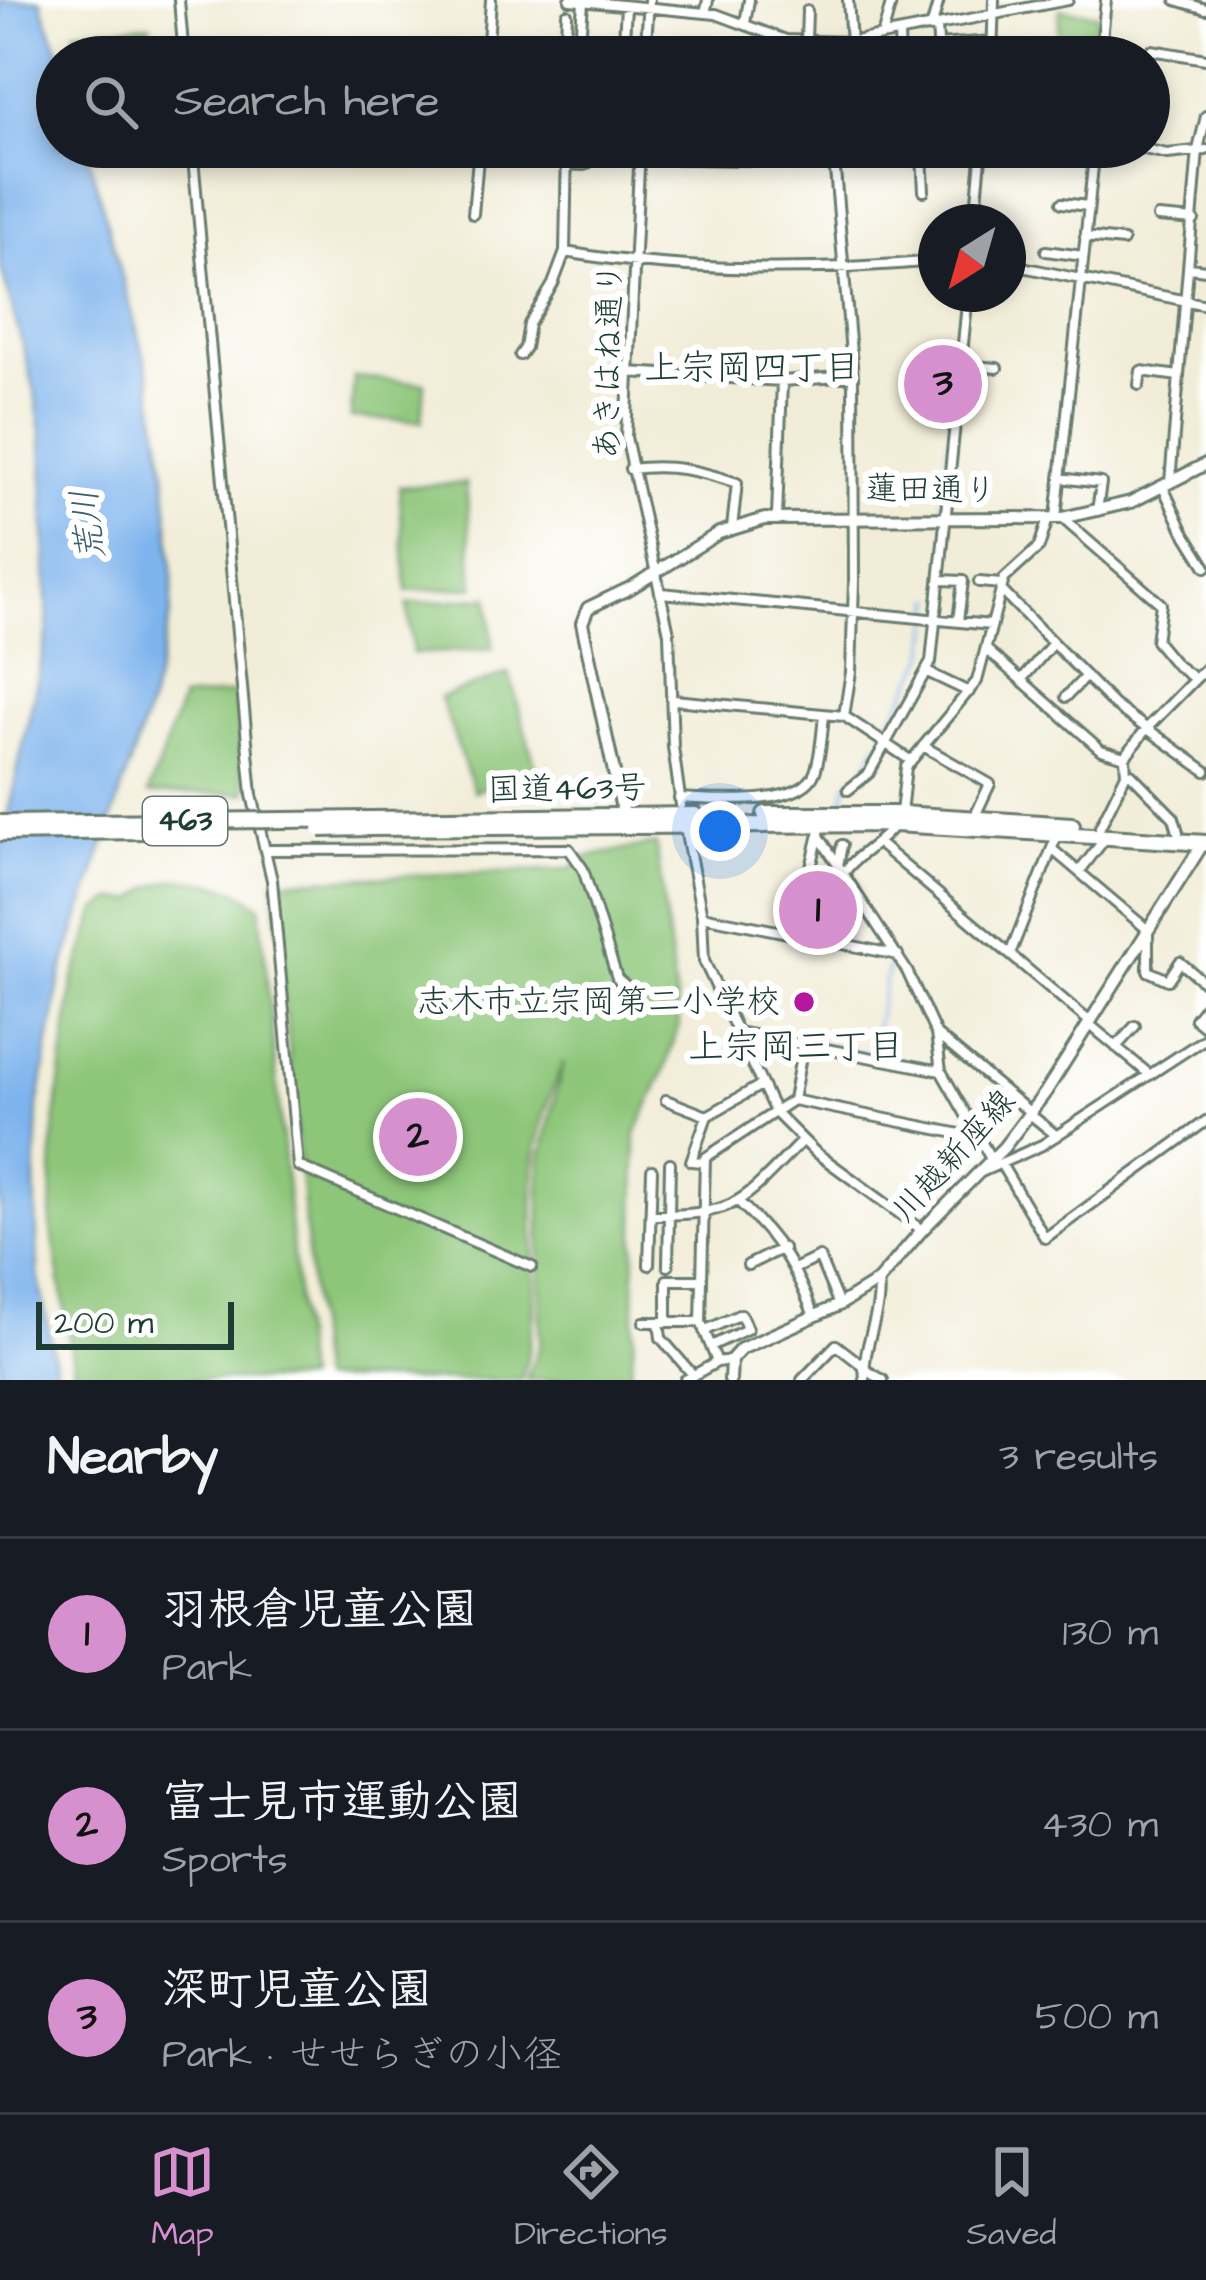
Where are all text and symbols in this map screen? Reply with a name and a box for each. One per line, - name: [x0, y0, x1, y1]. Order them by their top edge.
- search box: [36, 36, 1170, 168]
- icon: search: [78, 69, 144, 135]
- text: Search here: [174, 71, 440, 133]
- north arrow: [918, 204, 1026, 312]
- street label: あきはね通り: [584, 262, 634, 460]
- pin: 3: [904, 339, 982, 429]
- district label: 上宗岡四丁目: [644, 343, 860, 394]
- street label: 蓮田通り: [865, 466, 997, 514]
- water label: 荒川: [59, 486, 119, 564]
- street label: 国道463号: [487, 765, 647, 813]
- road number: 463: [143, 797, 227, 845]
- your location: [690, 801, 750, 861]
- pin: 1: [779, 865, 857, 955]
- place label: 志木市立宗岡第二小学校: [417, 979, 780, 1025]
- marker: 志木市立宗岡第二小学校: [791, 989, 817, 1015]
- district label: 上宗岡三丁目: [688, 1022, 904, 1073]
- street label: 川越新座線: [882, 1079, 1026, 1233]
- pin: 2: [379, 1092, 457, 1182]
- scale bar: [36, 1296, 234, 1349]
- text: 200 m: [54, 1300, 153, 1346]
- text: Nearby: [48, 1423, 218, 1494]
- text: 3 results: [999, 1431, 1158, 1485]
- text: 羽根倉児童公園: [162, 1580, 477, 1642]
- text: 1: [85, 1607, 90, 1661]
- text: 130 m: [1063, 1607, 1158, 1661]
- text: Park: [162, 1642, 252, 1696]
- text: 富士見市運動公園: [162, 1772, 522, 1834]
- text: 2: [76, 1799, 98, 1853]
- text: 430 m: [1041, 1799, 1158, 1853]
- text: Sports: [162, 1834, 288, 1888]
- text: 深町児童公園: [162, 1960, 432, 2022]
- text: 3: [77, 1991, 97, 2045]
- text: 500 m: [1035, 1991, 1158, 2045]
- text: Park · せせらぎの小径: [162, 2029, 562, 2083]
- tab: Map: [149, 2139, 215, 2257]
- tab: Directions: [514, 2139, 668, 2257]
- tab: Saved: [967, 2139, 1057, 2257]

